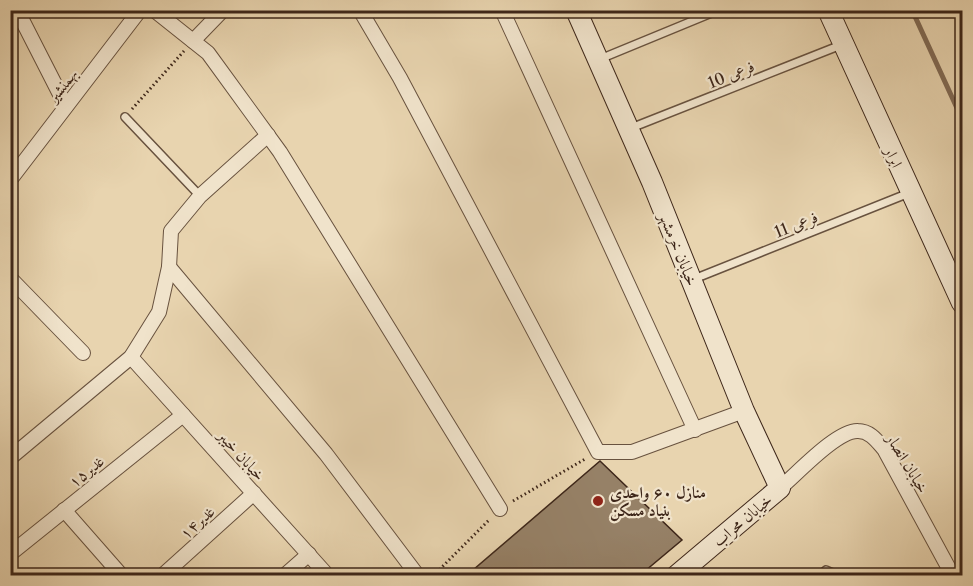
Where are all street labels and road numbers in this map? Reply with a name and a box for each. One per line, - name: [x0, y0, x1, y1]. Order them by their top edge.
- street label: فرعی 10: [705, 56, 758, 93]
- street label: بهمنشیر: [41, 64, 82, 108]
- street label: ابرار: [880, 141, 907, 171]
- street label: فرعی 11: [771, 206, 821, 243]
- street label: خیابان خرمشهر: [654, 208, 703, 289]
- street label: خیابان خیبر: [212, 424, 270, 485]
- street label: خیابان انصار: [881, 428, 934, 497]
- street label: غدیر۱۵: [64, 451, 108, 491]
- street label: خیابان محراب: [708, 489, 777, 551]
- street label: غدیر۱۴: [175, 501, 219, 543]

